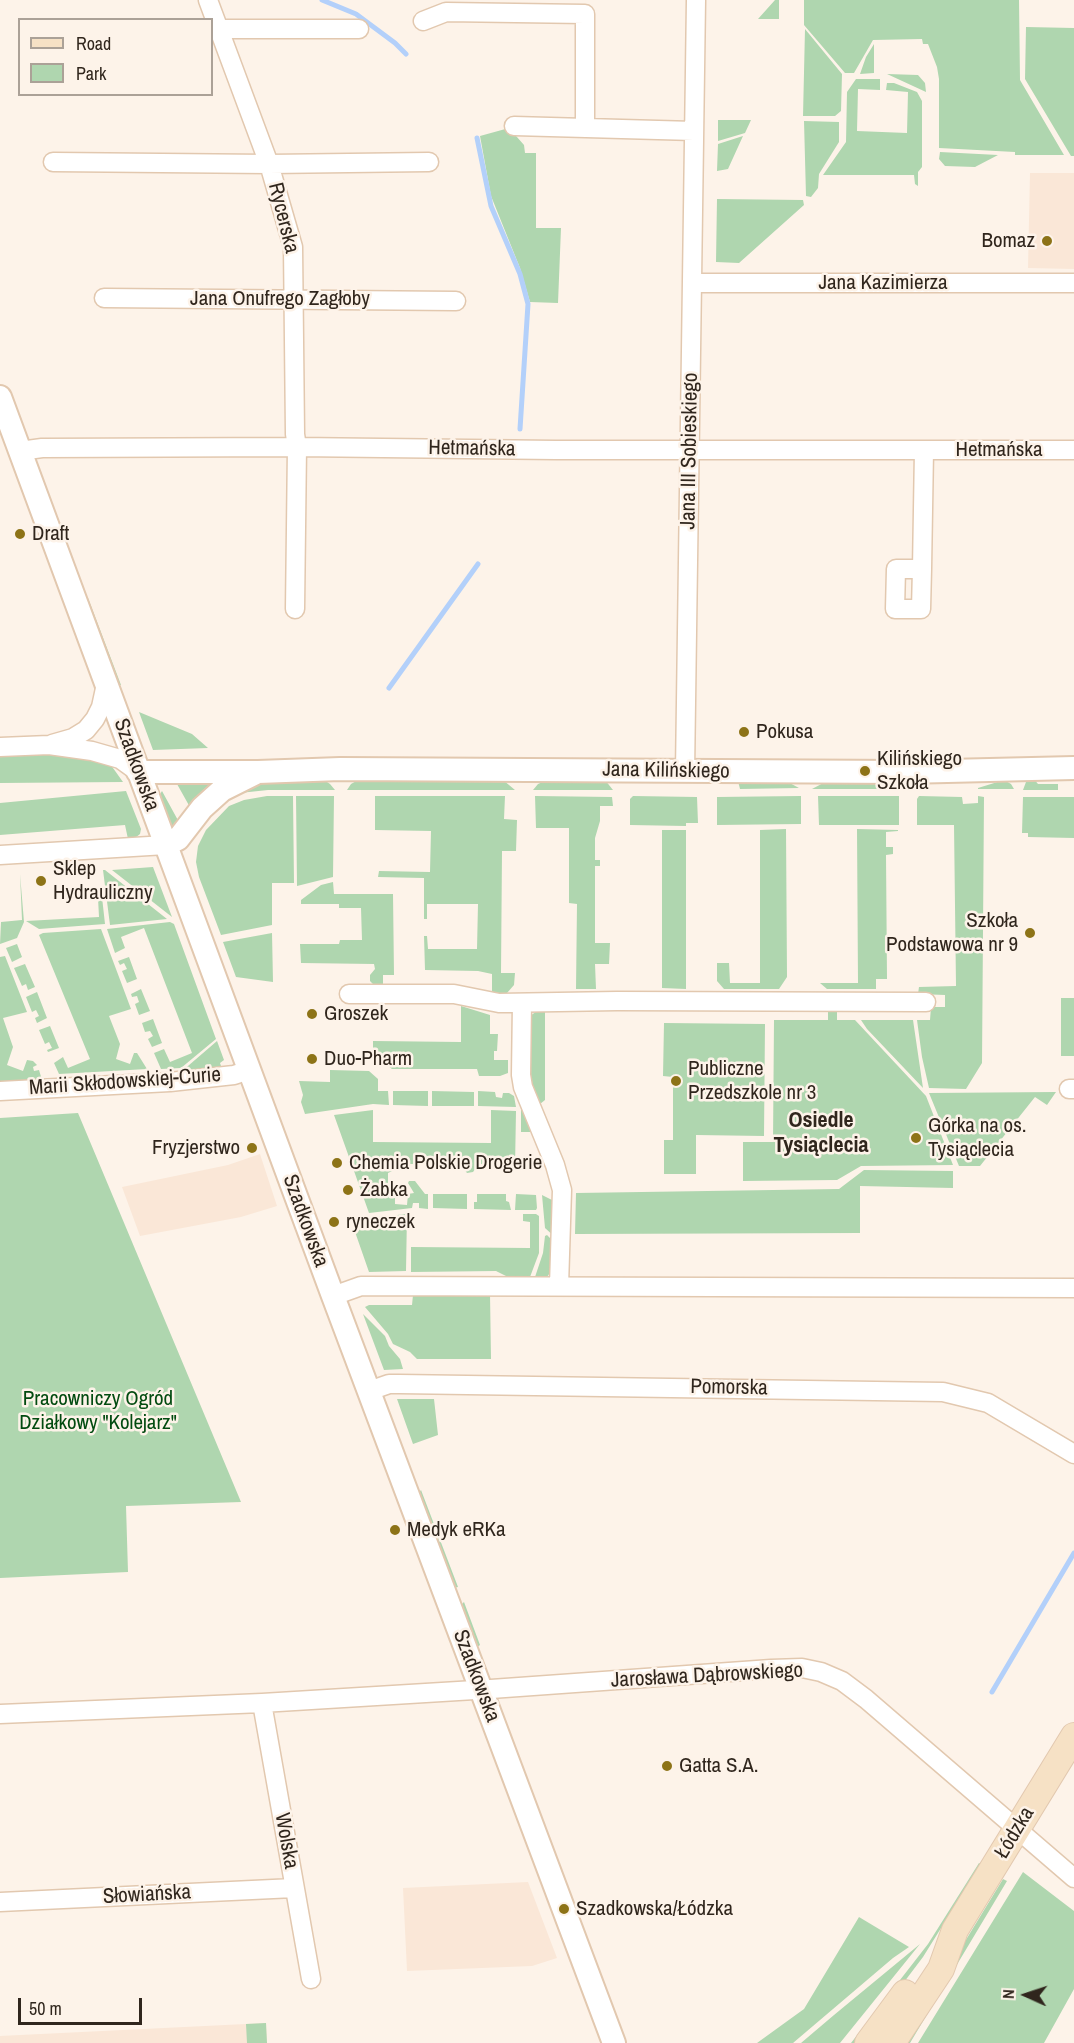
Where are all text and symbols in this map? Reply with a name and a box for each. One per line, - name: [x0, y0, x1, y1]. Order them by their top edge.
- legend: [18, 18, 213, 96]
- text: Road: [76, 31, 111, 56]
- text: Park: [76, 61, 106, 86]
- street label: Rycerska: [262, 180, 304, 256]
- place label: Bomaz: [981, 228, 1035, 254]
- marker: Bomaz: [1040, 234, 1054, 248]
- street label: Jana Kazimierza: [818, 270, 948, 296]
- street label: Jana Onufrego Zagłoby: [190, 286, 370, 312]
- street label: Jana III Sobieskiego: [676, 372, 704, 530]
- street label: Hetmańska: [428, 436, 516, 462]
- street label: Hetmańska: [955, 437, 1043, 463]
- place label: Draft: [32, 521, 69, 547]
- marker: Draft: [13, 527, 27, 541]
- street label: Szadkowska: [108, 715, 164, 815]
- place label: Pokusa: [756, 719, 813, 745]
- marker: Pokusa: [737, 725, 751, 739]
- place label: Kilińskiego Szkoła: [877, 746, 962, 796]
- street label: Jana Kilińskiego: [602, 757, 730, 785]
- marker: Kilińskiego Szkoła: [858, 764, 872, 778]
- place label: Sklep Hydrauliczny: [53, 856, 153, 906]
- marker: Sklep Hydrauliczny: [34, 874, 48, 888]
- place label: Szkoła Podstawowa nr 9: [886, 908, 1018, 958]
- marker: Szkoła Podstawowa nr 9: [1023, 926, 1037, 940]
- place label: Groszek: [324, 1001, 388, 1027]
- marker: Groszek: [305, 1007, 319, 1021]
- place label: Duo-Pharm: [324, 1046, 412, 1072]
- marker: Duo-Pharm: [305, 1052, 319, 1066]
- place label: Publiczne Przedszkole nr 3: [688, 1056, 816, 1106]
- street label: Marii Skłodowskiej-Curie: [28, 1063, 222, 1101]
- marker: Publiczne Przedszkole nr 3: [669, 1074, 683, 1088]
- district label: Osiedle Tysiąclecia: [774, 1108, 868, 1160]
- place label: Górka na os. Tysiąclecia: [928, 1113, 1027, 1163]
- marker: Górka na os. Tysiąclecia: [909, 1131, 923, 1145]
- place label: Fryzjerstwo: [152, 1135, 240, 1161]
- marker: Fryzjerstwo: [245, 1141, 259, 1155]
- place label: Chemia Polskie Drogerie: [349, 1150, 542, 1176]
- marker: Chemia Polskie Drogerie: [330, 1156, 344, 1170]
- street label: Szadkowska: [277, 1171, 333, 1271]
- place label: Żabka: [360, 1177, 408, 1203]
- marker: Żabka: [341, 1183, 355, 1197]
- place label: ryneczek: [346, 1209, 415, 1235]
- marker: ryneczek: [327, 1215, 341, 1229]
- street label: Pomorska: [690, 1375, 768, 1401]
- park label: Pracowniczy Ogród Działkowy "Kolejarz": [19, 1386, 177, 1436]
- place label: Medyk eRKa: [407, 1517, 506, 1543]
- marker: Medyk eRKa: [388, 1523, 402, 1537]
- street label: Szadkowska: [447, 1626, 505, 1726]
- street label: Jarosława Dąbrowskiego: [610, 1658, 804, 1694]
- place label: Gatta S.A.: [679, 1753, 758, 1779]
- marker: Gatta S.A.: [660, 1759, 674, 1773]
- street label: Łódzka: [990, 1803, 1040, 1863]
- street label: Wolska: [269, 1811, 303, 1871]
- street label: Słowiańska: [102, 1880, 192, 1910]
- place label: Szadkowska/Łódzka: [576, 1896, 733, 1922]
- marker: Szadkowska/Łódzka: [557, 1902, 571, 1916]
- north arrow: [996, 1965, 1056, 2025]
- scale bar: [21, 1986, 146, 2024]
- text: N: [997, 1989, 1019, 1999]
- text: 50 m: [29, 1996, 62, 2021]

